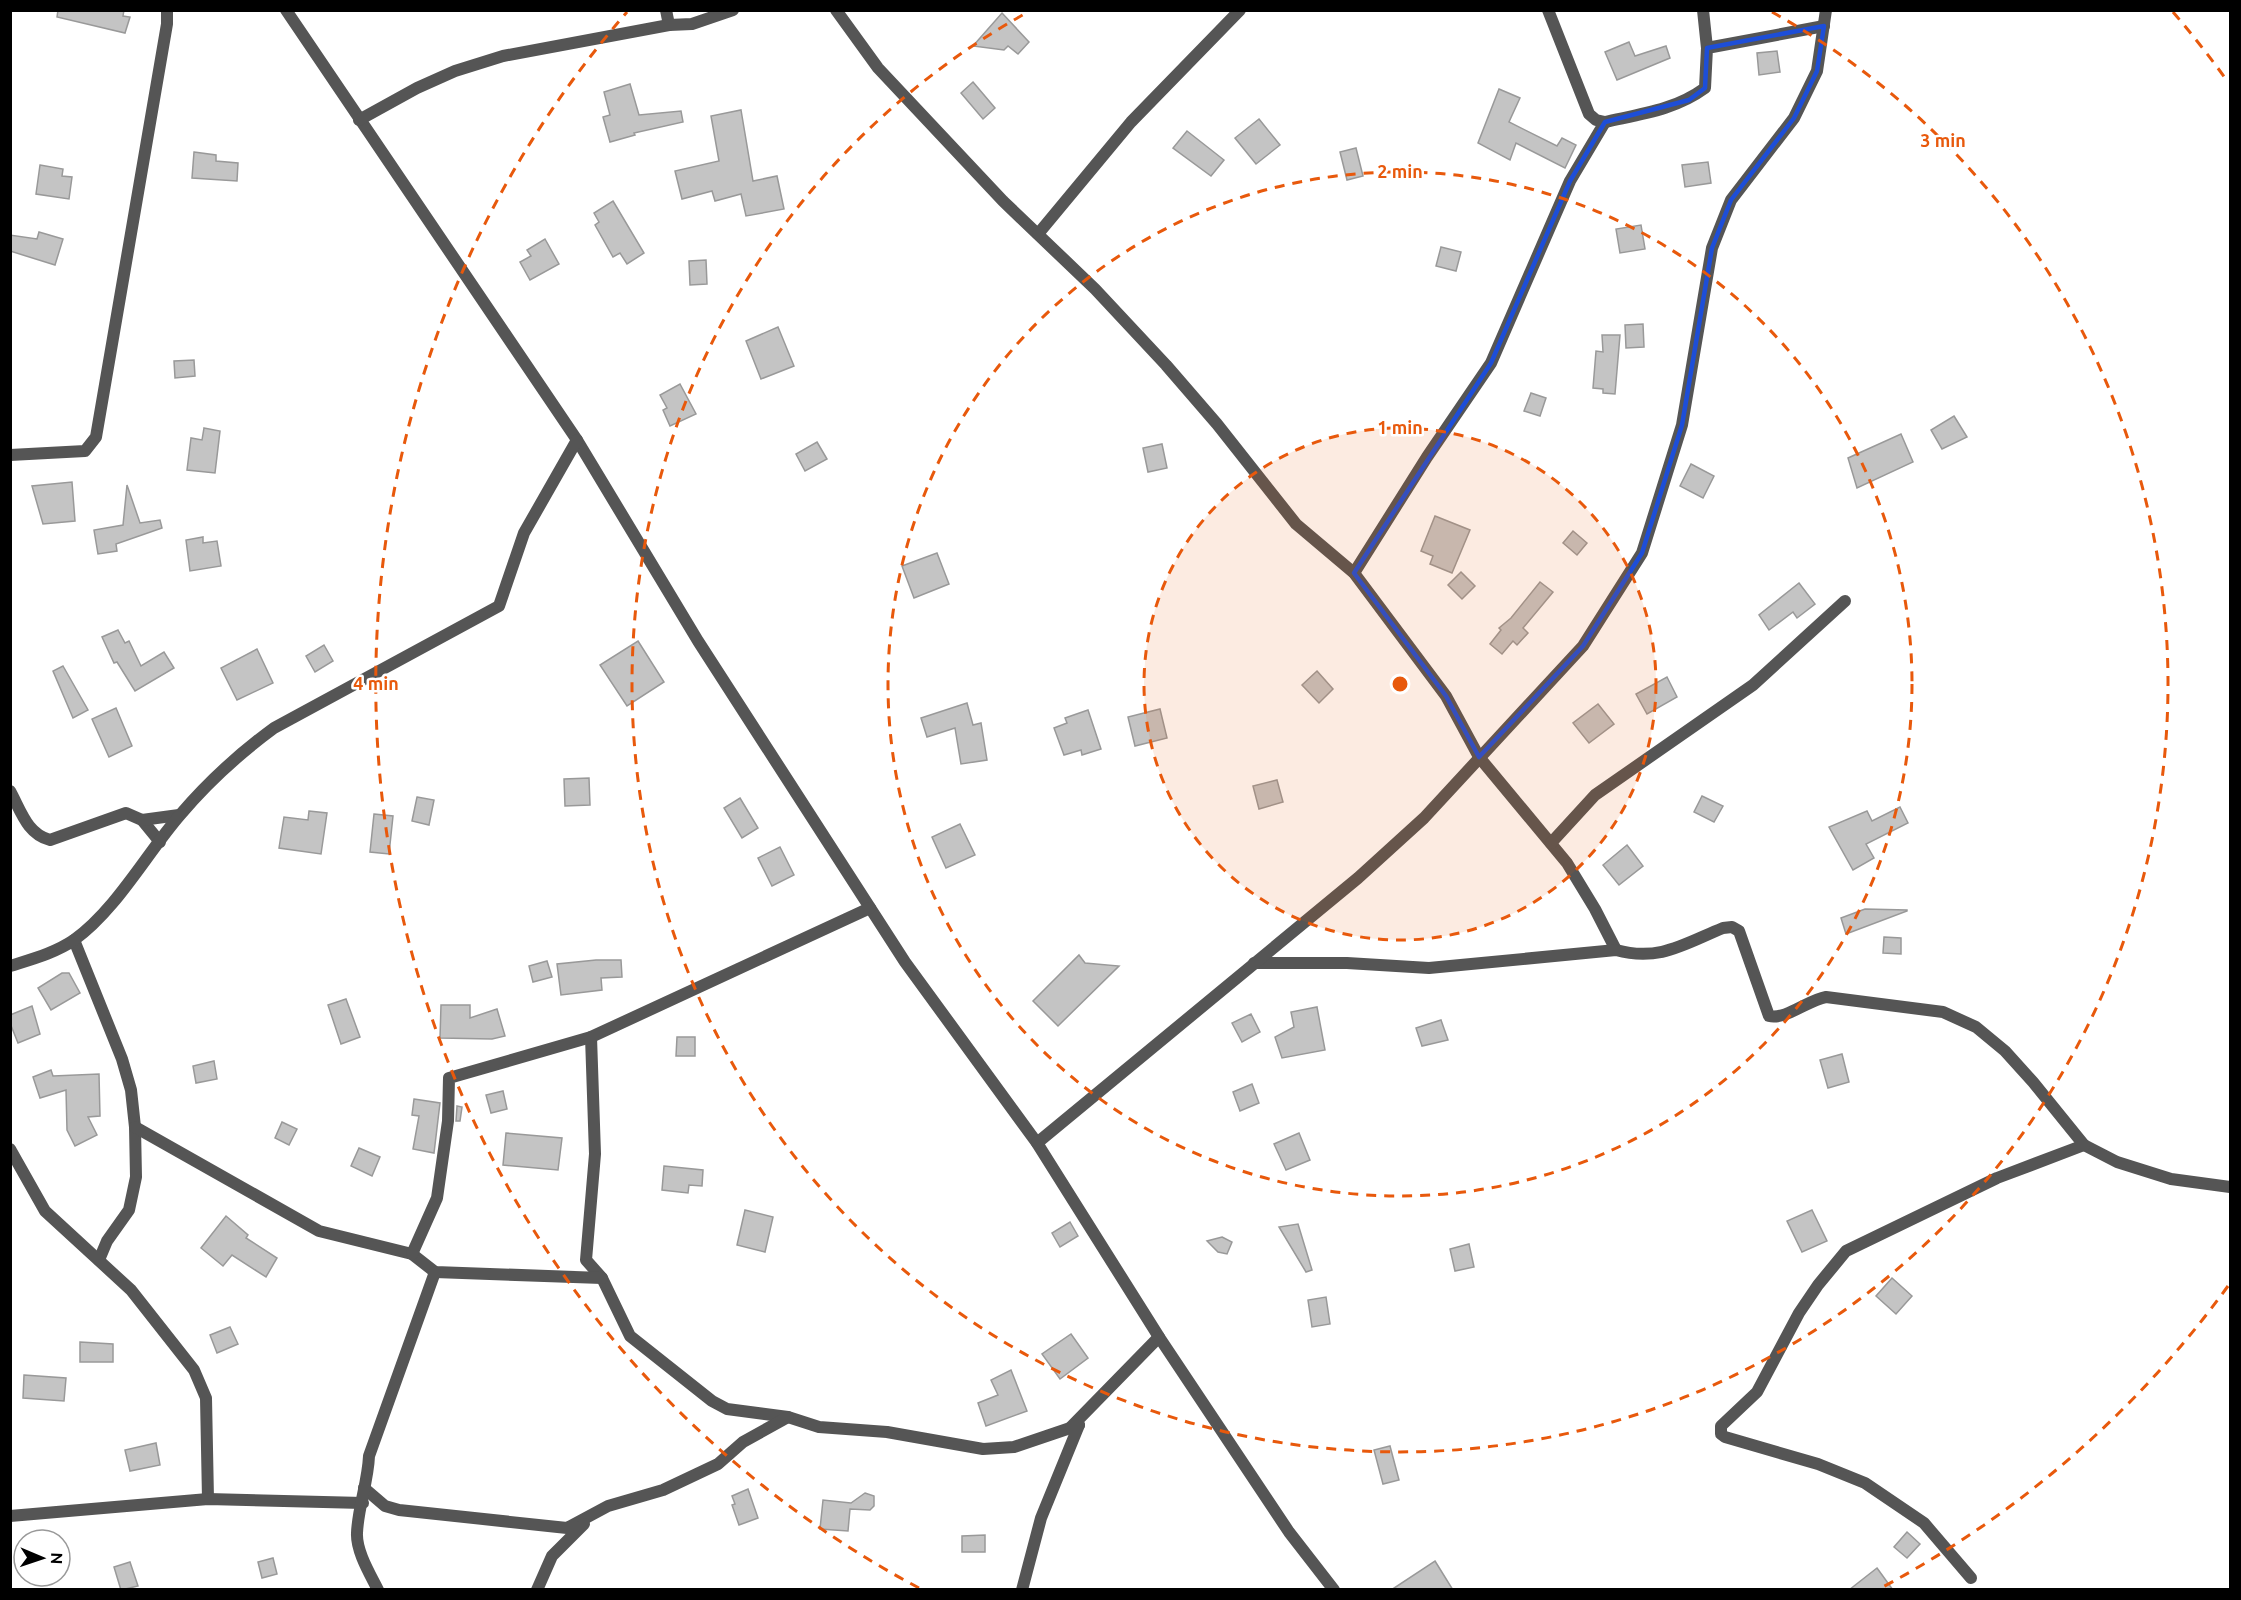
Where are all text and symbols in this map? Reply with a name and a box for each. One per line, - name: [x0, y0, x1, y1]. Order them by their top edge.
- text: 3 min: [1920, 130, 1966, 150]
- text: 2 min: [1377, 161, 1423, 181]
- text: 1 min: [1377, 417, 1423, 437]
- text: 4 min: [353, 673, 399, 693]
- centre of rings: [1390, 674, 1410, 694]
- north arrow: [12, 1528, 72, 1588]
- text: N: [48, 1552, 66, 1565]

